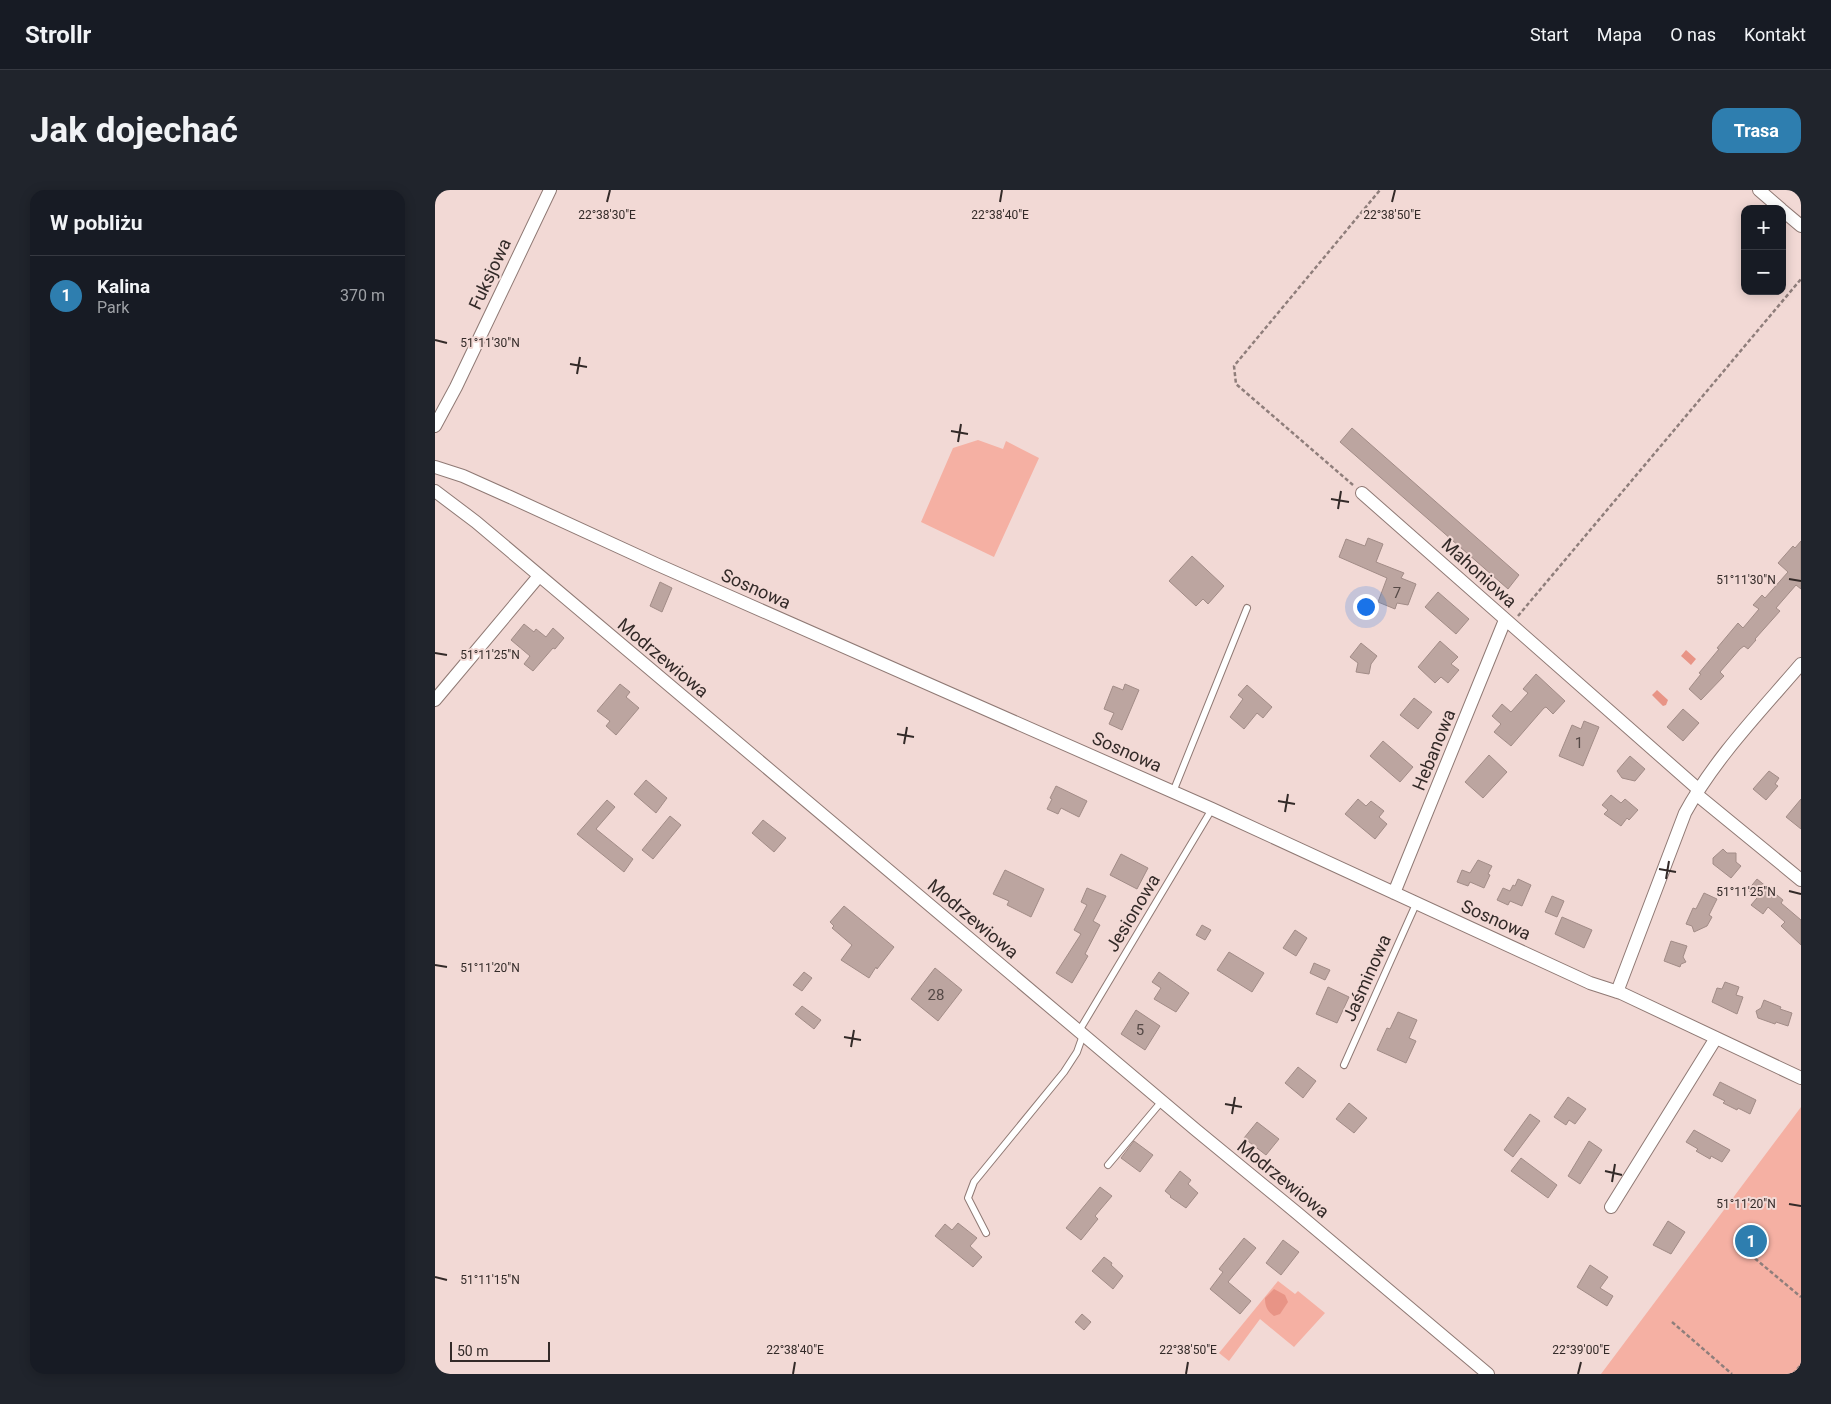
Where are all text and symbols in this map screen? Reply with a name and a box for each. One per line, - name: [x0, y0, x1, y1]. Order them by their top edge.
- text: Strollr: [25, 21, 91, 49]
- text: Start: [1530, 24, 1569, 45]
- text: Mapa: [1597, 24, 1642, 45]
- text: O nas: [1670, 24, 1716, 45]
- text: Kontakt: [1744, 24, 1806, 45]
- button: Trasa: [1712, 108, 1801, 153]
- text: Jak dojechać: [30, 110, 238, 151]
- map controls: [1741, 205, 1786, 295]
- button: +: [1741, 205, 1786, 250]
- text: 22°38'30"E: [578, 208, 636, 222]
- text: 22°38'40"E: [971, 208, 1029, 222]
- text: 22°38'50"E: [1363, 208, 1421, 222]
- text: W pobliżu: [50, 211, 143, 235]
- street label: Fuksjowa: [464, 235, 515, 313]
- button: −: [1741, 250, 1786, 295]
- text: Kalina: [97, 275, 150, 298]
- text: 1: [61, 286, 71, 305]
- text: 370 m: [340, 286, 385, 305]
- text: Park: [97, 298, 129, 317]
- text: 51°11'30"N: [460, 336, 520, 350]
- street label: Mahoniowa: [1438, 534, 1521, 612]
- street label: Sosnowa: [718, 564, 794, 613]
- text: 51°11'30"N: [1716, 573, 1776, 587]
- house number: 7: [1393, 584, 1401, 602]
- your location: [1353, 594, 1379, 620]
- street label: Modrzewiowa: [614, 614, 713, 702]
- text: 51°11'25"N: [460, 648, 520, 662]
- street label: Hebanowa: [1408, 706, 1459, 794]
- street label: Sosnowa: [1089, 727, 1165, 776]
- house number: 1: [1575, 734, 1583, 752]
- street label: Jesionowa: [1101, 870, 1164, 955]
- street label: Modrzewiowa: [924, 875, 1023, 963]
- text: 51°11'25"N: [1716, 885, 1776, 899]
- street label: Sosnowa: [1458, 895, 1534, 944]
- street label: Jaśminowa: [1338, 931, 1395, 1024]
- text: 51°11'20"N: [460, 961, 520, 975]
- house number: 28: [928, 986, 944, 1004]
- house number: 5: [1136, 1021, 1144, 1039]
- street label: Modrzewiowa: [1233, 1135, 1333, 1222]
- text: 51°11'20"N: [1716, 1197, 1776, 1211]
- pin: 1: [1735, 1222, 1767, 1260]
- text: 51°11'15"N: [460, 1273, 520, 1287]
- scale bar: [450, 1339, 550, 1362]
- text: 50 m: [457, 1343, 489, 1359]
- text: 22°38'40"E: [766, 1343, 824, 1357]
- text: 22°38'50"E: [1159, 1343, 1217, 1357]
- text: 22°39'00"E: [1552, 1343, 1610, 1357]

